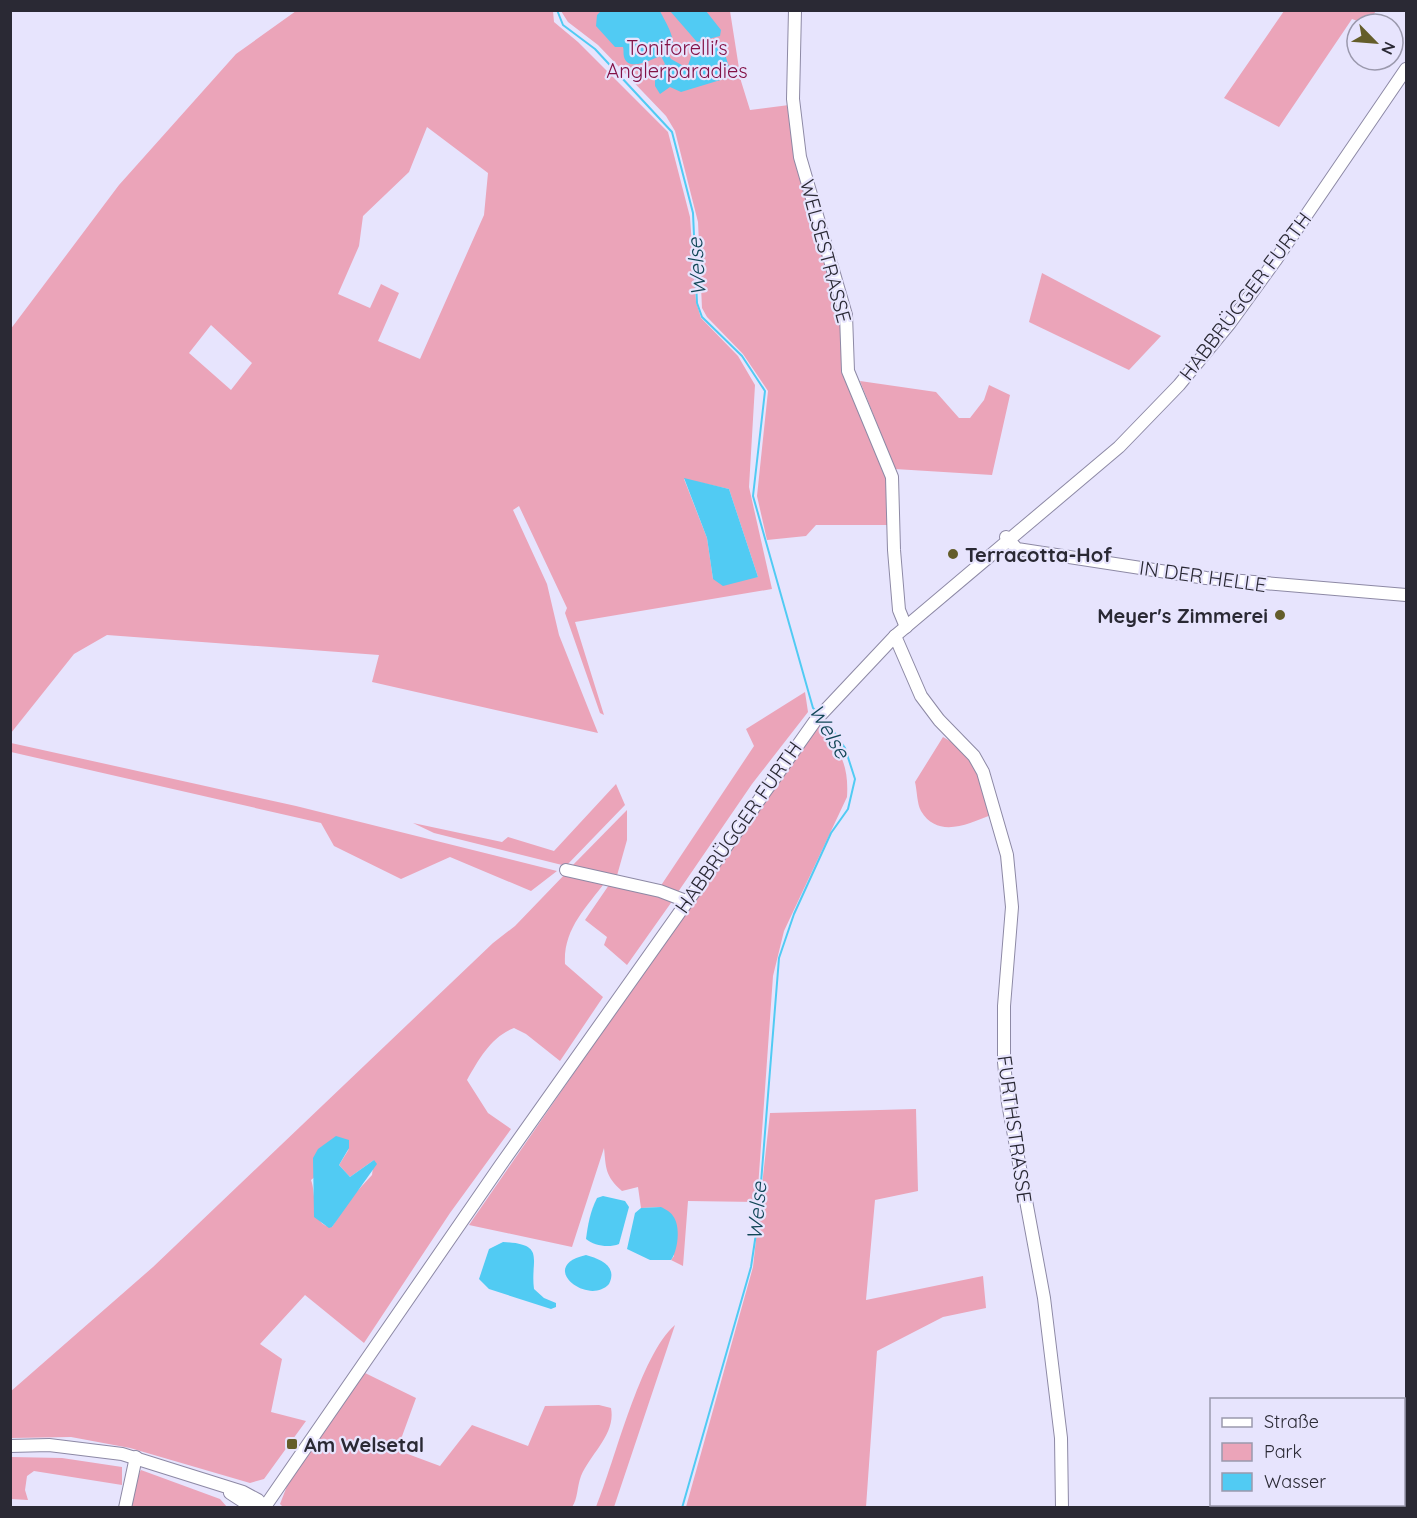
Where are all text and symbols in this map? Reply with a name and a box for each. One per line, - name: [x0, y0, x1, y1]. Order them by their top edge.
- north arrow: [1345, 12, 1405, 72]
- park label: Toniforelli's Anglerparadies: [606, 35, 748, 83]
- text: N: [1377, 39, 1400, 58]
- street label: WELSESTRASSE: [795, 177, 857, 325]
- street label: HABBRÜGGER FURTH: [1174, 207, 1316, 385]
- water label: Welse: [681, 236, 711, 297]
- place label: Terracotta-Hof: [965, 542, 1112, 567]
- marker: Terracotta-Hof: [946, 547, 960, 561]
- street label: IN DER HELLE: [1138, 555, 1268, 597]
- place label: Meyer's Zimmerei: [1097, 603, 1268, 628]
- marker: Meyer's Zimmerei: [1273, 608, 1287, 622]
- water label: Welse: [804, 699, 857, 764]
- street label: HABBRÜGGER FURTH: [669, 736, 807, 918]
- street label: FURTHSTRASSE: [992, 1054, 1038, 1204]
- water label: Welse: [741, 1180, 772, 1241]
- legend: [1210, 1398, 1405, 1506]
- text: Straße: [1264, 1410, 1319, 1433]
- place label: Am Welsetal: [304, 1432, 424, 1457]
- marker: Am Welsetal: [285, 1437, 299, 1451]
- text: Park: [1264, 1440, 1302, 1463]
- text: Wasser: [1264, 1470, 1326, 1493]

